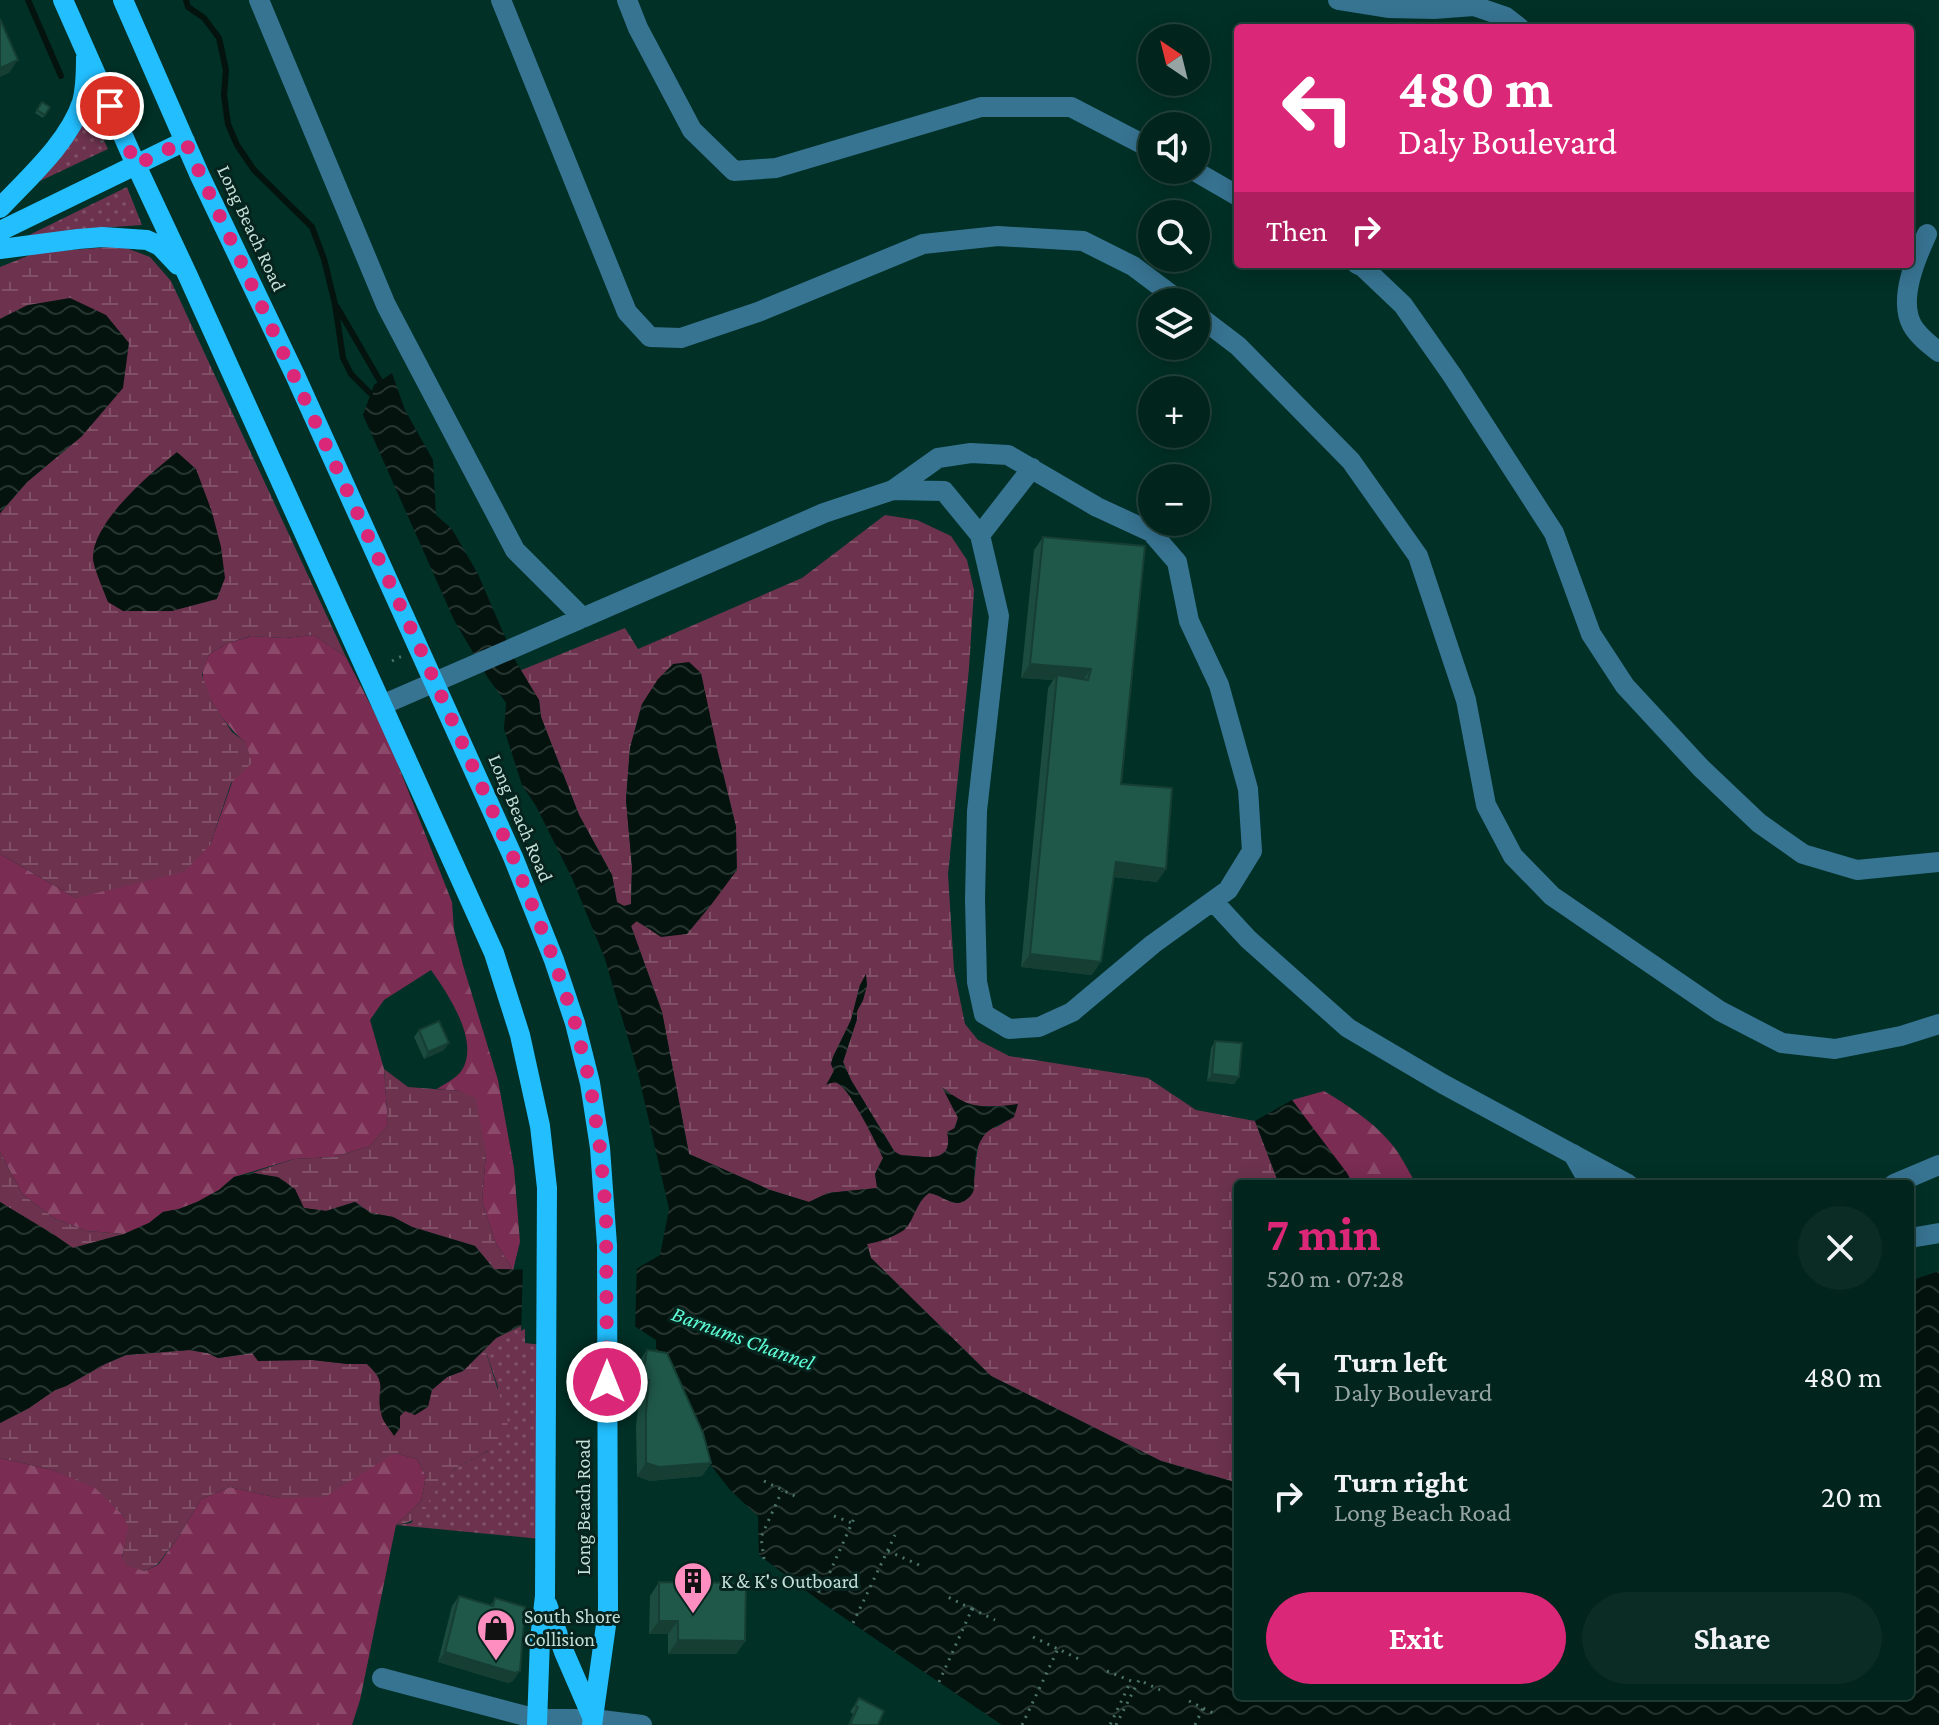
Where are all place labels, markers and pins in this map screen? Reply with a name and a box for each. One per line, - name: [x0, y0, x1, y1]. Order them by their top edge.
- pin: [76, 72, 144, 140]
- building icon: K & K's Outboard: [672, 1560, 714, 1615]
- place label: K & K's Outboard: [721, 1570, 859, 1592]
- place label: South Shore Collision: [524, 1605, 621, 1650]
- shop icon: South Shore Collision: [475, 1607, 517, 1662]

